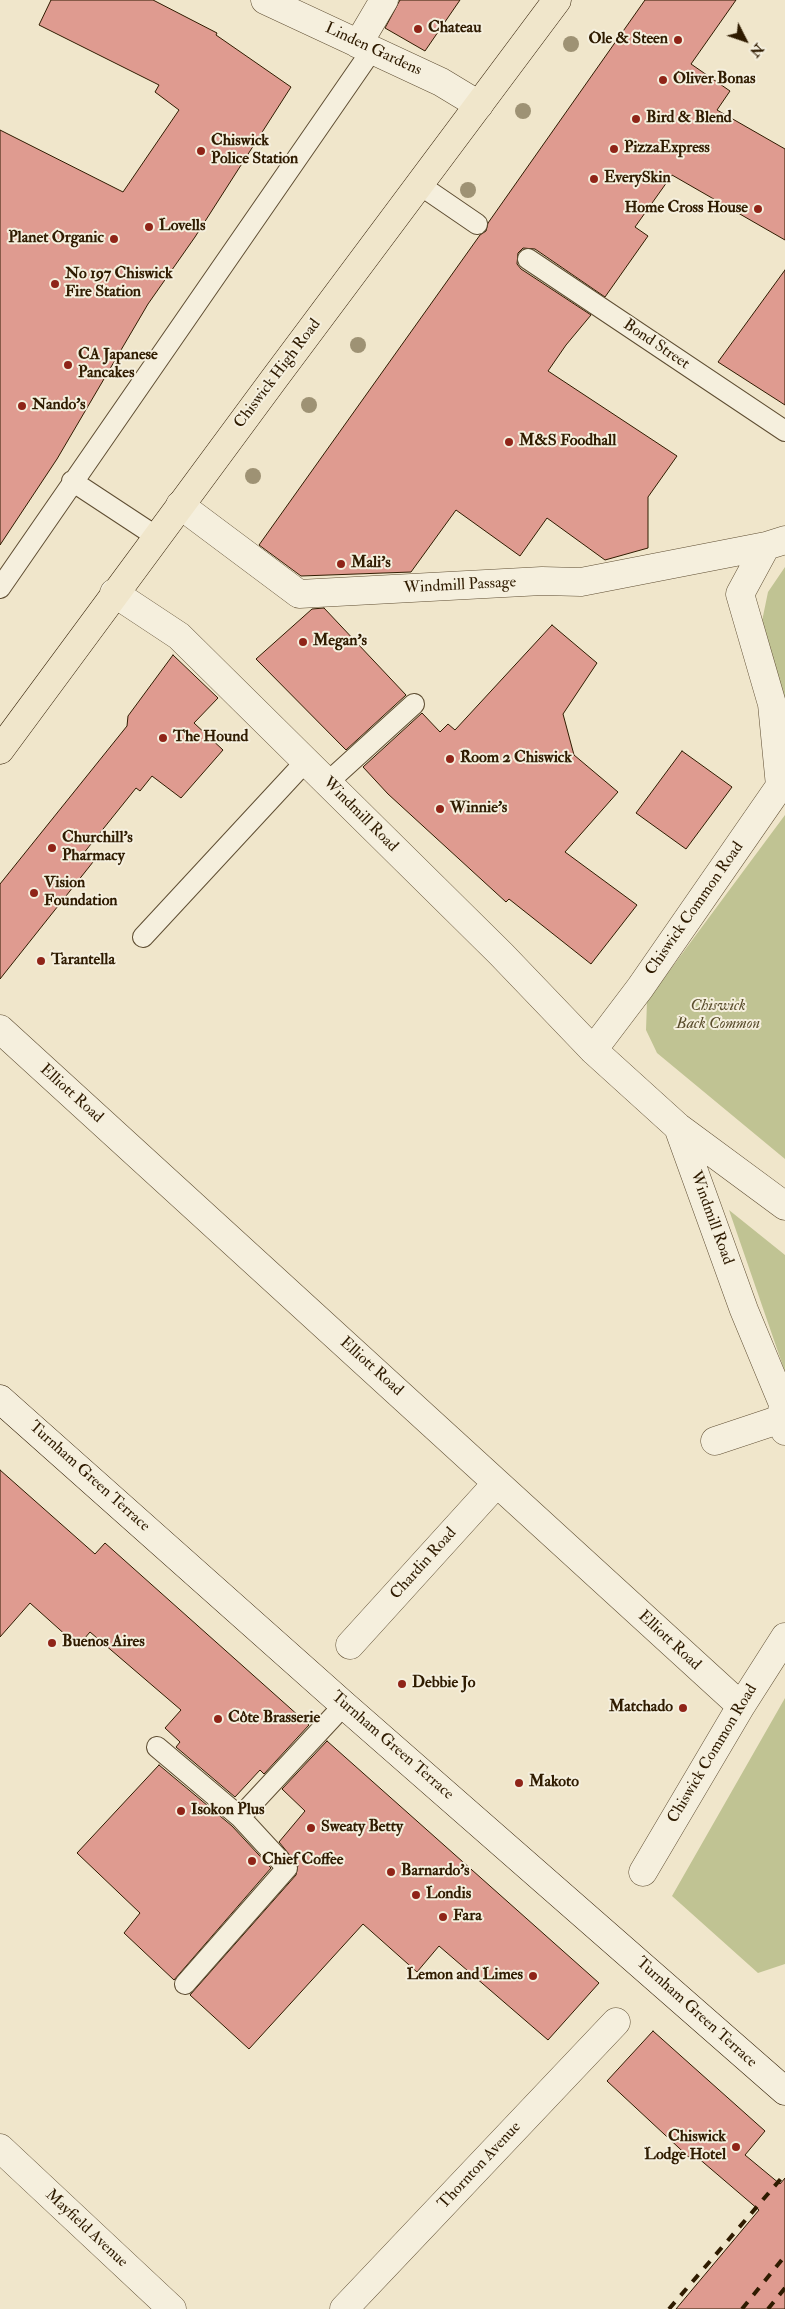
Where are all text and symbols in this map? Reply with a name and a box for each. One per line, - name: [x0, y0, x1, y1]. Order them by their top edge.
- north arrow: [720, 15, 770, 65]
- street label: Linden Gardens: [322, 19, 424, 81]
- place label: Chateau: [428, 19, 481, 39]
- marker: Chateau: [412, 23, 424, 35]
- place label: Ole & Steen: [589, 30, 668, 50]
- marker: Ole & Steen: [672, 34, 684, 46]
- text: N: [746, 40, 767, 60]
- place label: Oliver Bonas: [673, 70, 756, 90]
- marker: Oliver Bonas: [657, 74, 669, 86]
- place label: Bird & Blend: [646, 109, 732, 129]
- marker: Bird & Blend: [630, 113, 642, 125]
- place label: Chiswick Police Station: [211, 132, 298, 170]
- place label: PizzaExpress: [624, 139, 710, 159]
- marker: PizzaExpress: [608, 143, 620, 155]
- marker: Chiswick Police Station: [195, 145, 207, 157]
- place label: EverySkin: [604, 169, 671, 189]
- marker: EverySkin: [588, 173, 600, 185]
- place label: Home Cross House: [624, 199, 748, 219]
- marker: Home Cross House: [752, 203, 764, 215]
- place label: Lovells: [159, 217, 205, 237]
- marker: Lovells: [143, 221, 155, 233]
- place label: Planet Organic: [8, 229, 104, 249]
- marker: Planet Organic: [108, 233, 120, 245]
- place label: No 197 Chiswick Fire Station: [65, 265, 173, 303]
- marker: No 197 Chiswick Fire Station: [49, 278, 61, 290]
- street label: Chiswick High Road: [231, 316, 325, 432]
- street label: Bond Street: [619, 316, 693, 374]
- place label: CA Japanese Pancakes: [78, 346, 158, 384]
- marker: CA Japanese Pancakes: [62, 359, 74, 371]
- place label: Nando's: [32, 396, 86, 416]
- marker: Nando's: [16, 400, 28, 412]
- place label: M&S Foodhall: [519, 432, 616, 452]
- marker: M&S Foodhall: [503, 436, 515, 448]
- place label: Mali's: [351, 554, 391, 574]
- marker: Mali's: [335, 558, 347, 570]
- street label: Windmill Passage: [403, 573, 517, 599]
- place label: Megan's: [313, 632, 367, 652]
- marker: Megan's: [297, 636, 309, 648]
- place label: The Hound: [173, 728, 248, 748]
- marker: The Hound: [157, 732, 169, 744]
- place label: Room 2 Chiswick: [460, 749, 572, 769]
- marker: Room 2 Chiswick: [444, 753, 456, 765]
- street label: Windmill Road: [318, 773, 402, 857]
- place label: Winnie's: [450, 799, 507, 819]
- marker: Winnie's: [434, 803, 446, 815]
- place label: Churchill's Pharmacy: [62, 829, 133, 867]
- street label: Chiswick Common Road: [642, 839, 748, 979]
- marker: Churchill's Pharmacy: [46, 842, 58, 854]
- place label: Vision Foundation: [44, 874, 118, 912]
- marker: Vision Foundation: [28, 887, 40, 899]
- place label: Tarantella: [51, 951, 115, 971]
- marker: Tarantella: [35, 955, 47, 967]
- park label: Chiswick Back Common: [676, 997, 760, 1035]
- street label: Elliott Road: [35, 1061, 107, 1127]
- street label: Windmill Road: [685, 1169, 737, 1267]
- street label: Elliott Road: [335, 1334, 407, 1400]
- street label: Turnham Green Terrace: [25, 1418, 153, 1536]
- street label: Chardin Road: [387, 1524, 461, 1604]
- street label: Elliott Road: [634, 1607, 704, 1675]
- place label: Buenos Aires: [62, 1633, 145, 1653]
- marker: Buenos Aires: [46, 1637, 58, 1649]
- place label: Debbie Jo: [412, 1674, 475, 1694]
- marker: Debbie Jo: [396, 1678, 408, 1690]
- street label: Chiswick Common Road: [664, 1681, 762, 1827]
- street label: Turnham Green Terrace: [327, 1688, 457, 1804]
- place label: Matchado: [609, 1698, 673, 1718]
- marker: Matchado: [677, 1702, 689, 1714]
- place label: Côte Brasserie: [228, 1709, 320, 1729]
- marker: Côte Brasserie: [212, 1713, 224, 1725]
- place label: Makoto: [529, 1773, 579, 1793]
- marker: Makoto: [513, 1777, 525, 1789]
- place label: Isokon Plus: [191, 1801, 264, 1821]
- marker: Isokon Plus: [175, 1805, 187, 1817]
- place label: Sweaty Betty: [321, 1818, 403, 1838]
- marker: Sweaty Betty: [305, 1822, 317, 1834]
- place label: Chief Coffee: [262, 1851, 343, 1871]
- marker: Chief Coffee: [246, 1855, 258, 1867]
- place label: Barnardo's: [401, 1862, 470, 1882]
- marker: Barnardo's: [385, 1866, 397, 1878]
- place label: Londis: [426, 1885, 471, 1905]
- marker: Londis: [410, 1889, 422, 1901]
- place label: Fara: [453, 1907, 482, 1927]
- marker: Fara: [437, 1911, 449, 1923]
- street label: Turnham Green Terrace: [632, 1954, 760, 2072]
- place label: Lemon and Limes: [407, 1966, 523, 1986]
- marker: Lemon and Limes: [527, 1970, 539, 1982]
- street label: Thornton Avenue: [434, 2118, 526, 2214]
- place label: Chiswick Lodge Hotel: [644, 2128, 726, 2166]
- marker: Chiswick Lodge Hotel: [730, 2141, 742, 2153]
- street label: Mayfield Avenue: [41, 2186, 131, 2272]

